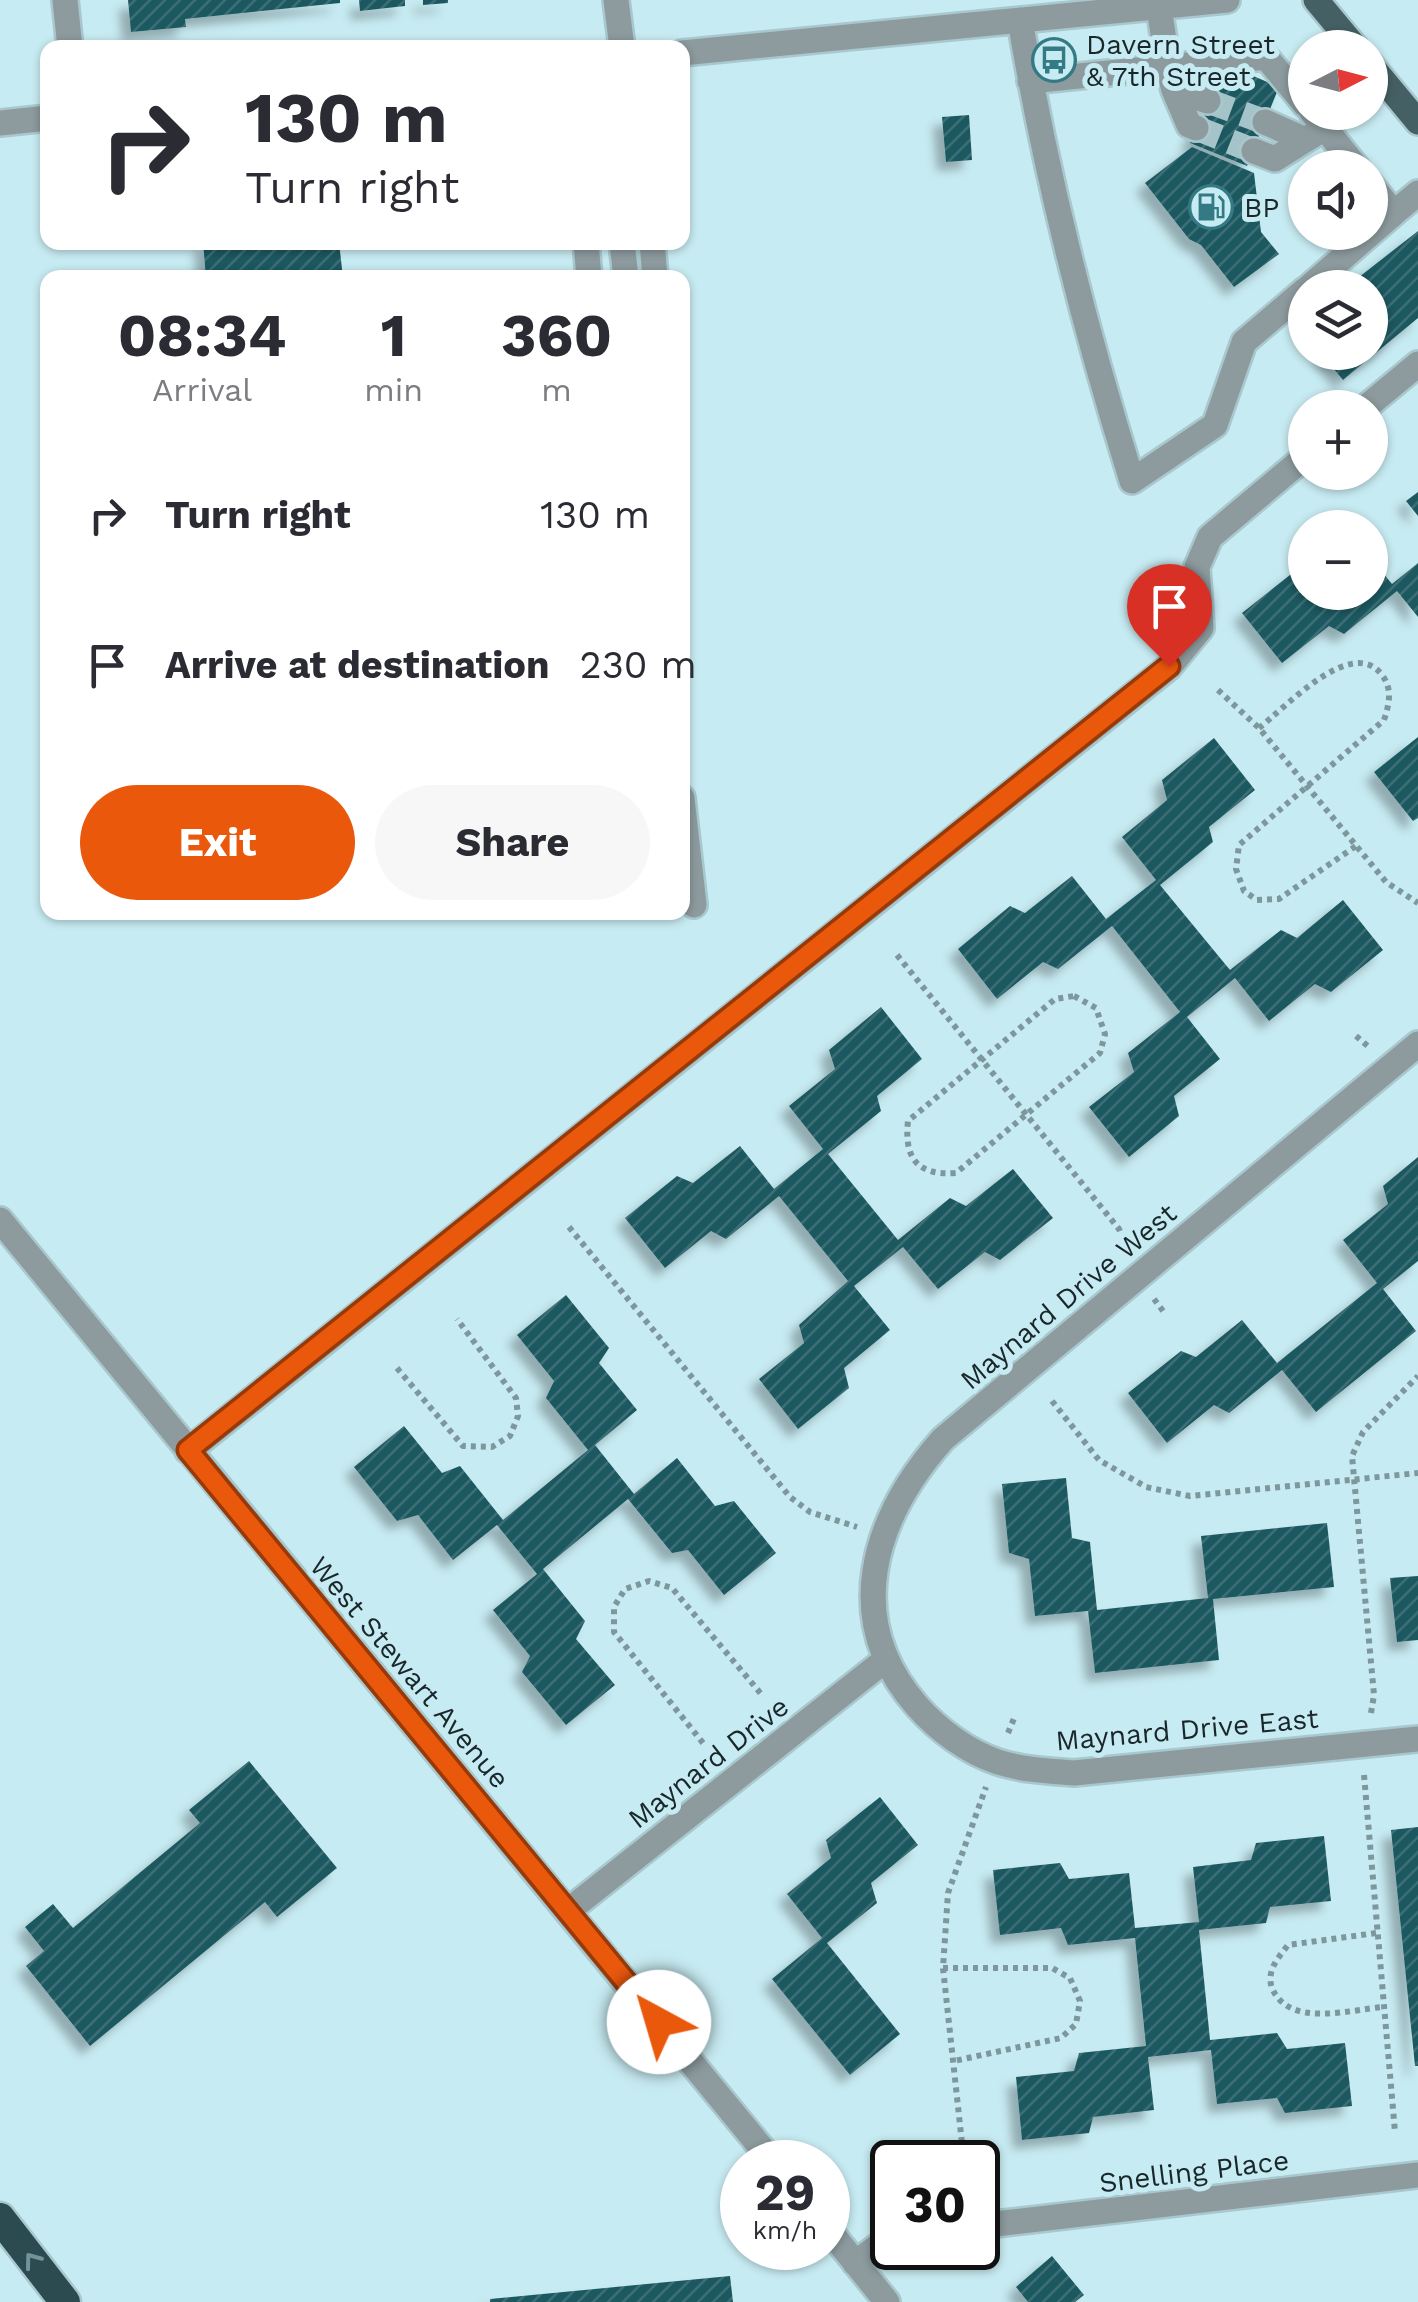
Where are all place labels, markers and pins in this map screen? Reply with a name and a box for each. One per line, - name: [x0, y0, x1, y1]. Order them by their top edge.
- place label: Davern Street & 7th Street: [1086, 28, 1275, 93]
- bus stop icon: Davern Street & 7th Street: [1031, 37, 1077, 83]
- fuel station icon: BP: [1188, 184, 1234, 230]
- place label: BP: [1244, 191, 1279, 224]
- pin: [1127, 564, 1212, 667]

